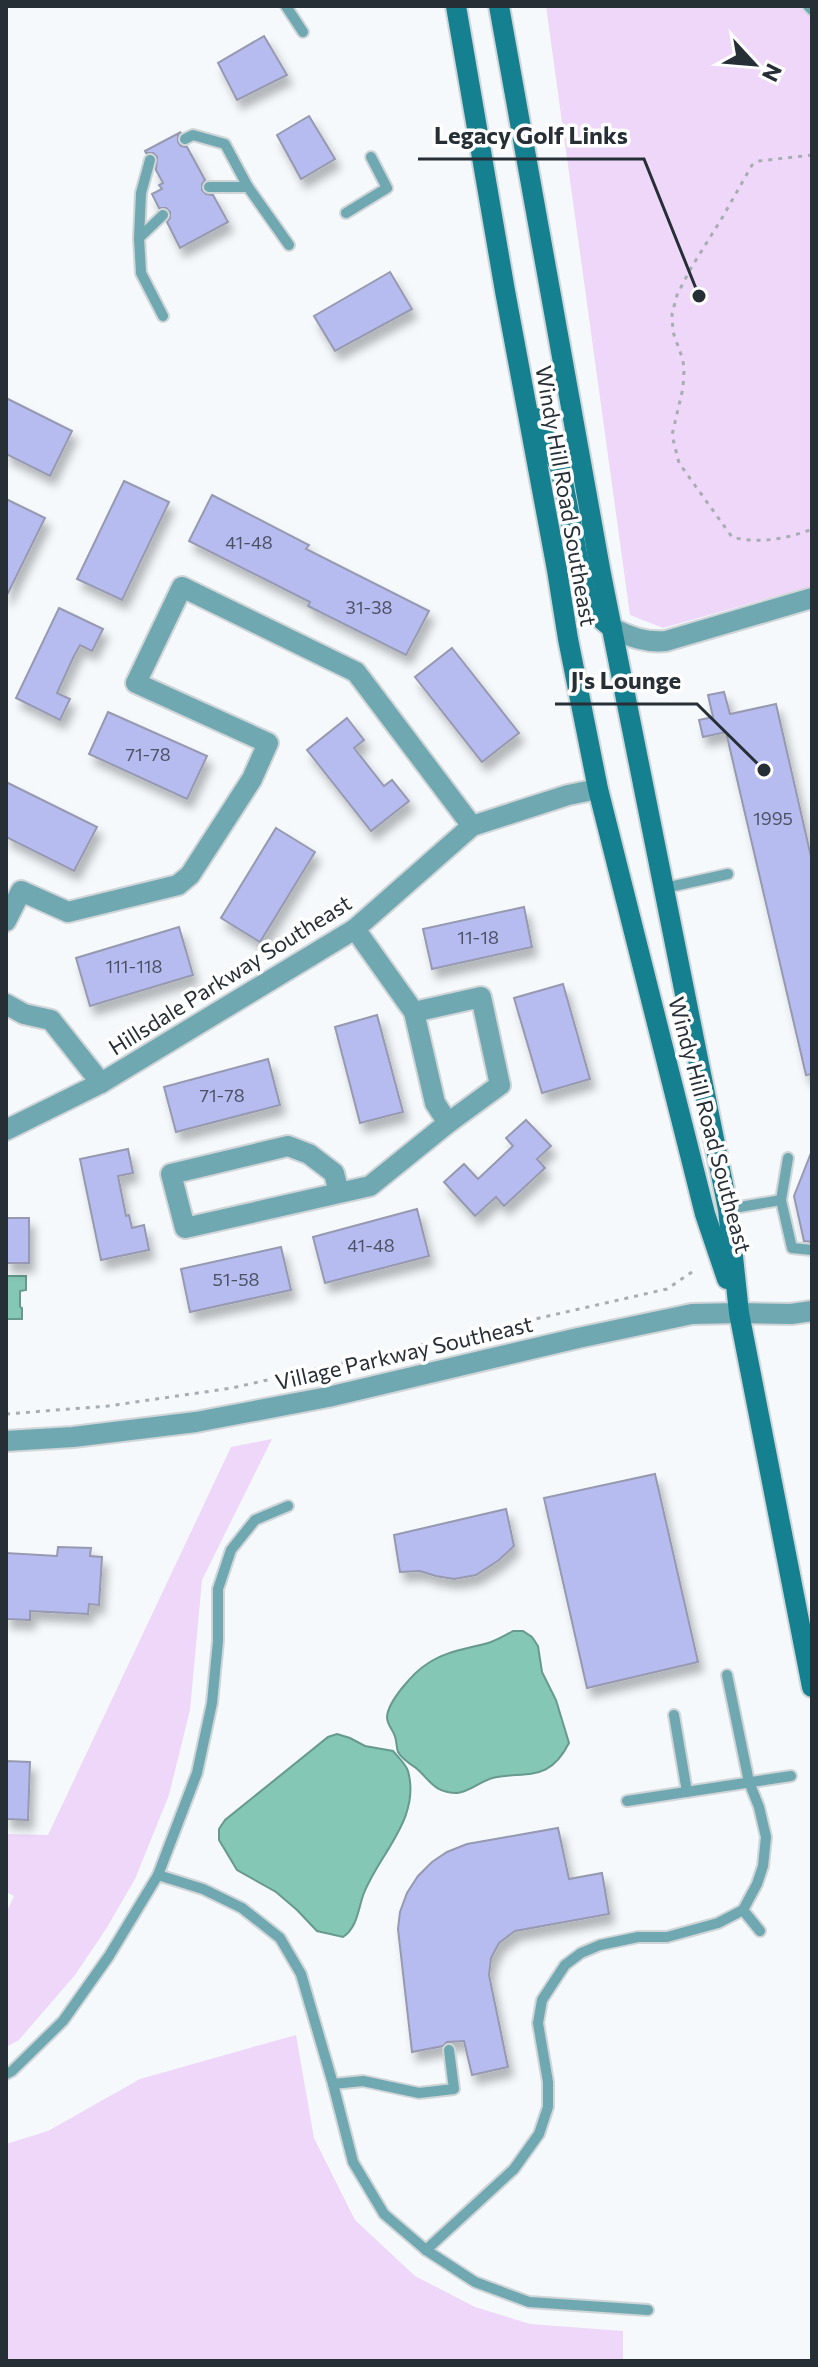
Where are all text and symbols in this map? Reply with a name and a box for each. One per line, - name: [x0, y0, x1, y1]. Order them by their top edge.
- north arrow: [714, 24, 794, 104]
- text: N: [757, 60, 788, 86]
- callout: Legacy Golf Links: [418, 111, 644, 159]
- text: Legacy Golf Links: [434, 120, 628, 149]
- street label: Windy Hill Road Southeast: [530, 363, 603, 628]
- house number: 41-48: [225, 531, 273, 553]
- house number: 31-38: [346, 596, 392, 618]
- callout: J's Lounge: [555, 656, 697, 704]
- text: J's Lounge: [571, 665, 681, 694]
- house number: 71-78: [125, 743, 171, 765]
- house number: 1995: [753, 807, 793, 829]
- street label: Hillsdale Parkway Southeast: [103, 889, 356, 1061]
- house number: 11-18: [457, 926, 499, 948]
- house number: 111-118: [105, 955, 163, 977]
- street label: Windy Hill Road Southeast: [663, 994, 758, 1256]
- house number: 71-78: [199, 1084, 245, 1106]
- house number: 41-48: [347, 1234, 395, 1256]
- house number: 51-58: [213, 1268, 260, 1290]
- street label: Village Parkway Southeast: [273, 1310, 535, 1395]

